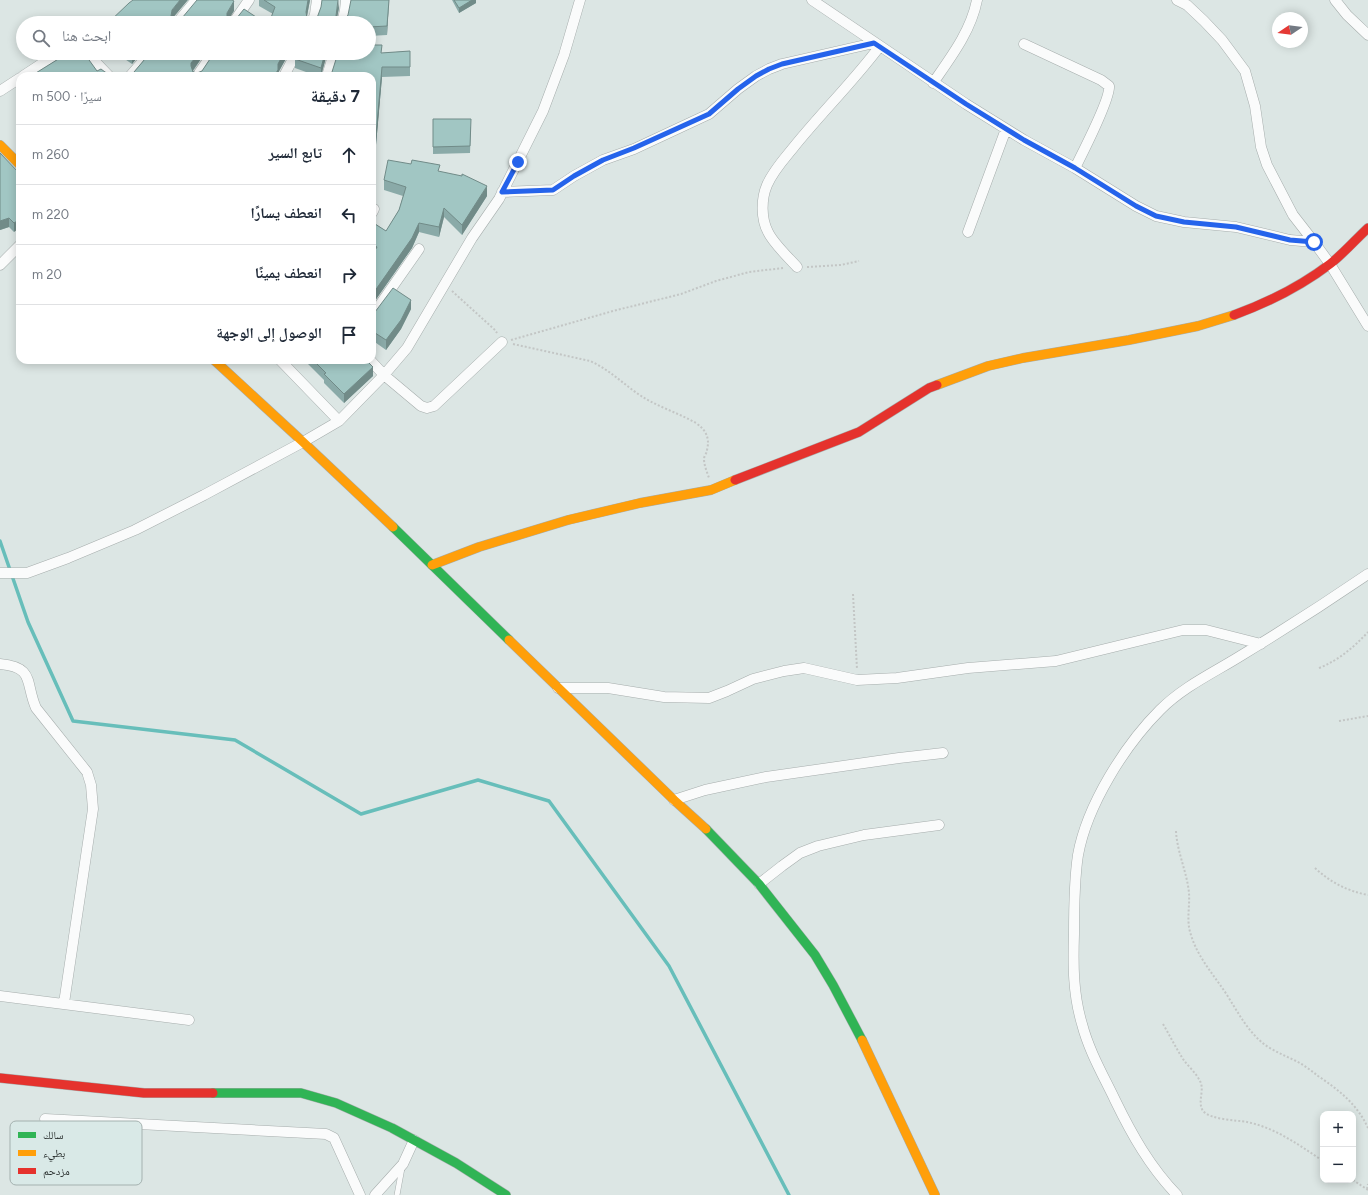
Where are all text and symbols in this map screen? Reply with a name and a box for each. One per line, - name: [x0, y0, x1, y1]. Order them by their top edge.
- north arrow: [1272, 12, 1308, 48]
- search box: [16, 16, 376, 60]
- icon: search: [30, 27, 52, 49]
- text: ابحث هنا: [62, 27, 111, 45]
- text: 7 دقيقة: [311, 86, 360, 106]
- text: سيرًا · 500 m: [32, 89, 102, 104]
- text: تابع السير: [268, 144, 322, 162]
- icon: ahead: [338, 144, 360, 166]
- text: 260 m: [32, 147, 69, 162]
- route end: [509, 153, 527, 171]
- text: انعطف يسارًا: [250, 204, 322, 222]
- icon: left: [338, 204, 360, 226]
- text: 220 m: [32, 207, 69, 222]
- route start: [1305, 233, 1323, 251]
- text: انعطف يمينًا: [255, 264, 322, 282]
- icon: right: [338, 264, 360, 286]
- text: 20 m: [32, 267, 62, 282]
- text: الوصول إلى الوجهة: [216, 324, 322, 342]
- icon: arrive: [338, 324, 360, 346]
- map controls: [1320, 1111, 1356, 1183]
- button: +: [1320, 1111, 1356, 1147]
- legend: [10, 1121, 142, 1185]
- text: سالك: [43, 1129, 63, 1142]
- text: بطيء: [43, 1147, 65, 1162]
- button: −: [1320, 1147, 1356, 1183]
- text: مزدحم: [43, 1165, 70, 1179]

